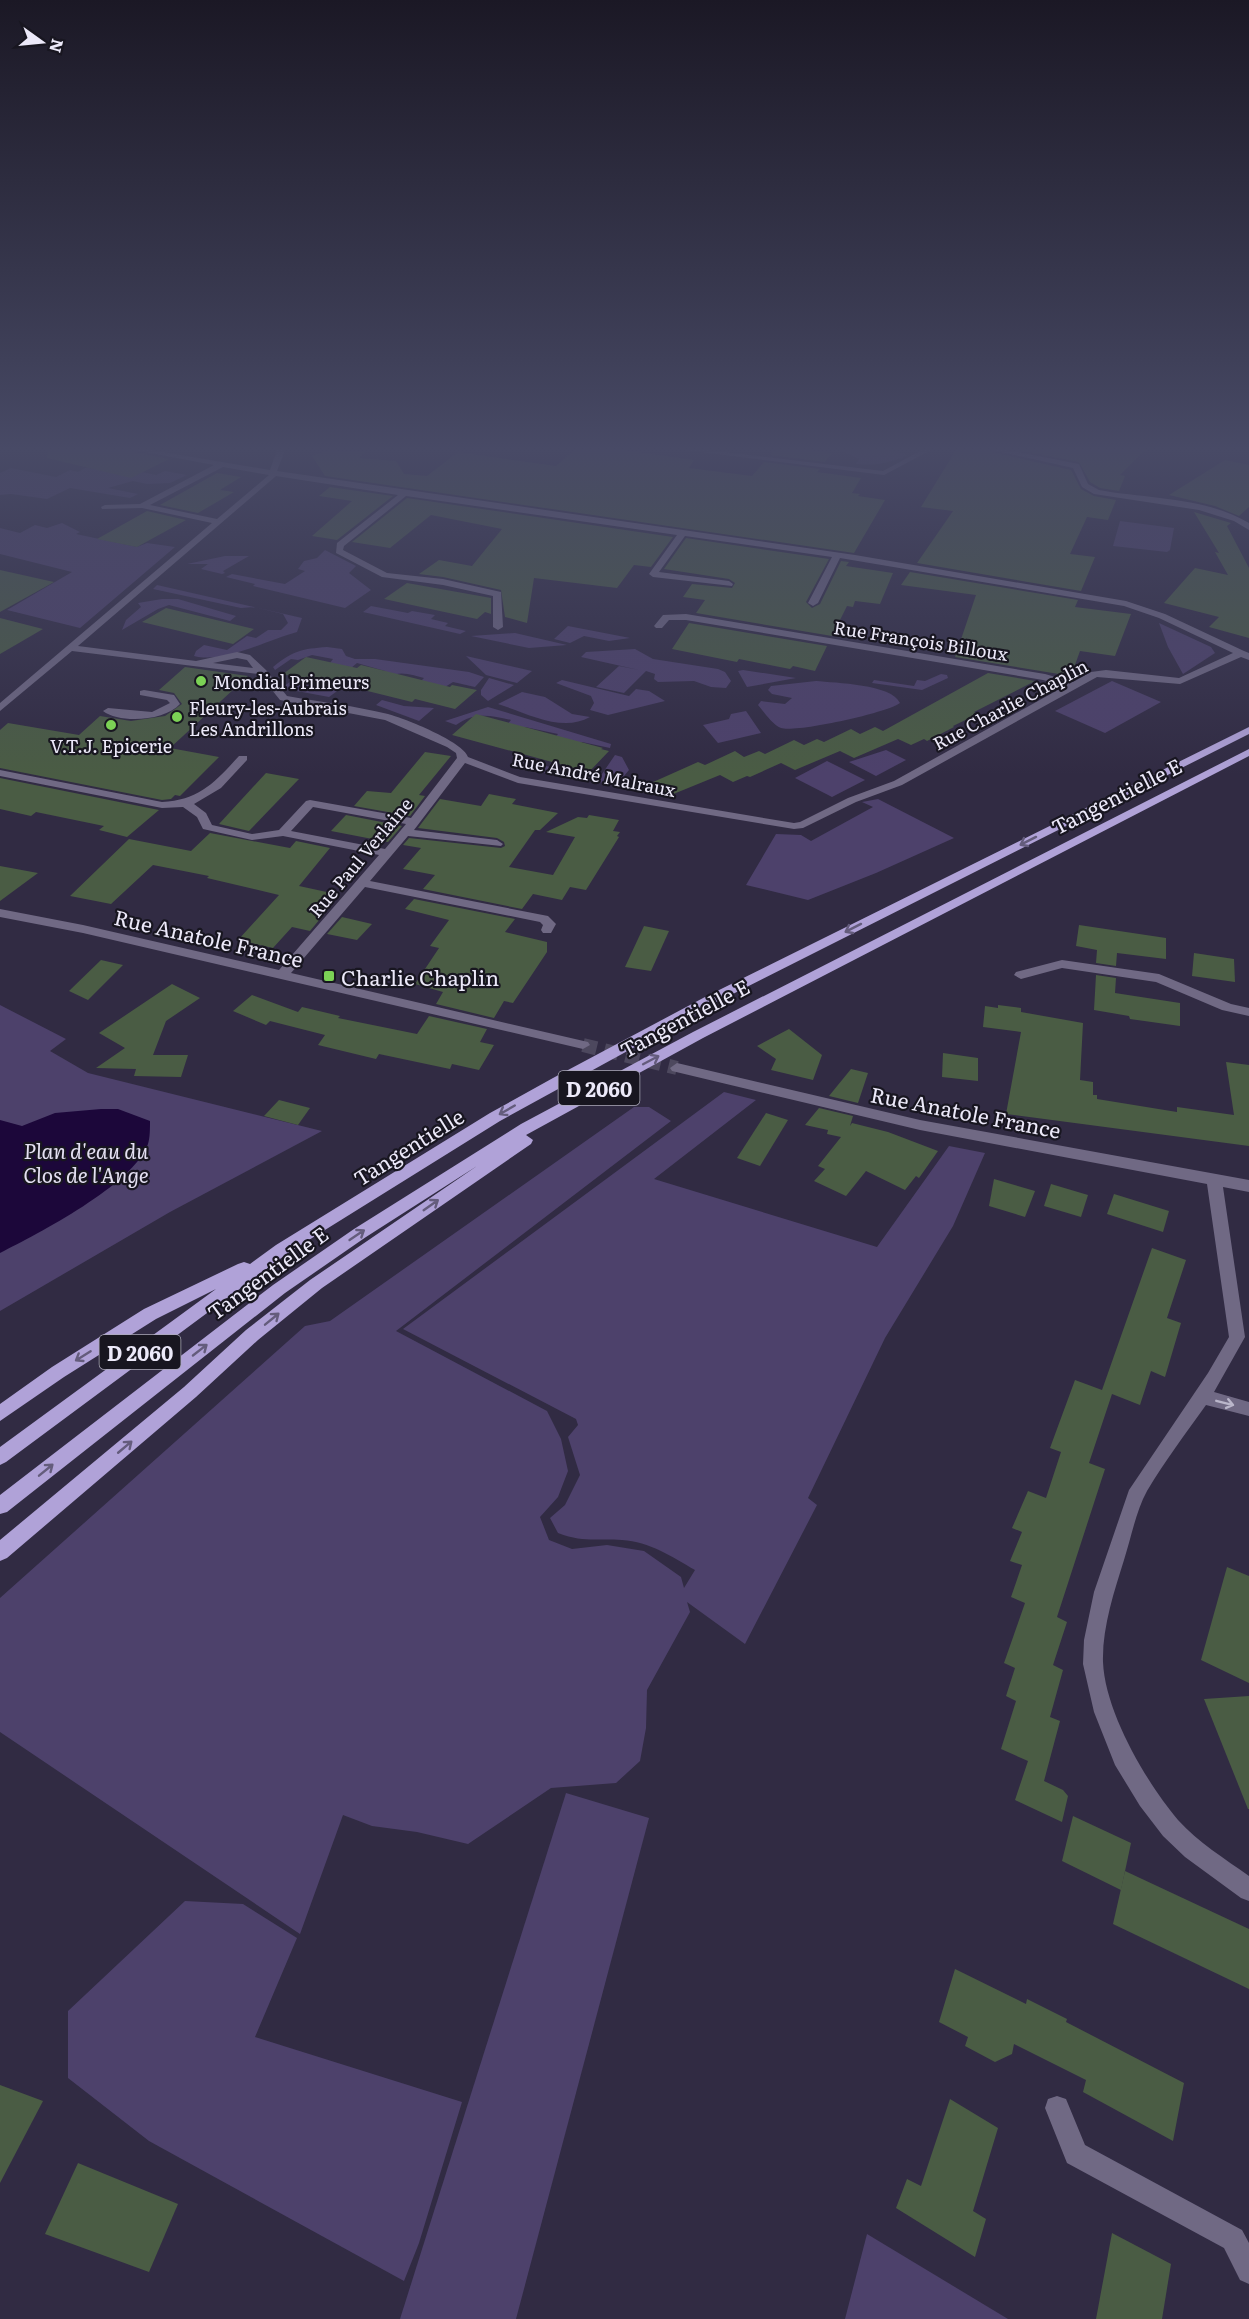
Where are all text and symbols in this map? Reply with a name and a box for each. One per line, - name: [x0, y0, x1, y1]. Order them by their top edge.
- north arrow: [12, 12, 72, 72]
- text: N: [44, 37, 71, 56]
- street label: Rue François Billoux: [832, 613, 1011, 667]
- street label: Rue Charlie Chaplin: [928, 652, 1092, 756]
- place label: Mondial Primeurs: [213, 668, 369, 695]
- marker: Mondial Primeurs: [194, 674, 208, 688]
- place label: Fleury-les-Aubrais Les Andrillons: [189, 694, 347, 742]
- marker: Fleury-les-Aubrais Les Andrillons: [170, 710, 184, 724]
- marker: V.T.J. Epicerie: [104, 718, 118, 732]
- place label: V.T.J. Epicerie: [50, 732, 172, 759]
- street label: Rue André Malraux: [510, 745, 679, 803]
- street label: Tangentielle E: [1045, 749, 1187, 841]
- street label: Rue Paul Verlaine: [302, 791, 418, 923]
- one-way arrow: [1019, 836, 1037, 847]
- street label: Rue Anatole France: [111, 900, 307, 974]
- one-way arrow: [845, 923, 863, 935]
- place label: Charlie Chaplin: [341, 961, 499, 992]
- marker: Charlie Chaplin: [322, 969, 336, 983]
- street label: Tangentielle E: [614, 970, 754, 1064]
- one-way arrow: [641, 1054, 659, 1065]
- road number: D 2060: [558, 1071, 640, 1105]
- street label: Rue Anatole France: [868, 1077, 1064, 1145]
- street label: Tangentielle: [347, 1100, 469, 1192]
- one-way arrow: [499, 1104, 516, 1116]
- park label: Plan d'eau du Clos de l'Ange: [23, 1134, 149, 1189]
- one-way arrow: [422, 1199, 438, 1211]
- street label: Tangentielle E: [200, 1218, 334, 1326]
- one-way arrow: [348, 1229, 365, 1241]
- one-way arrow: [264, 1313, 280, 1326]
- road number: D 2060: [100, 1335, 180, 1369]
- one-way arrow: [191, 1344, 207, 1356]
- one-way arrow: [75, 1351, 92, 1363]
- one-way arrow: [1215, 1397, 1234, 1409]
- one-way arrow: [117, 1440, 133, 1453]
- one-way arrow: [37, 1463, 53, 1476]

